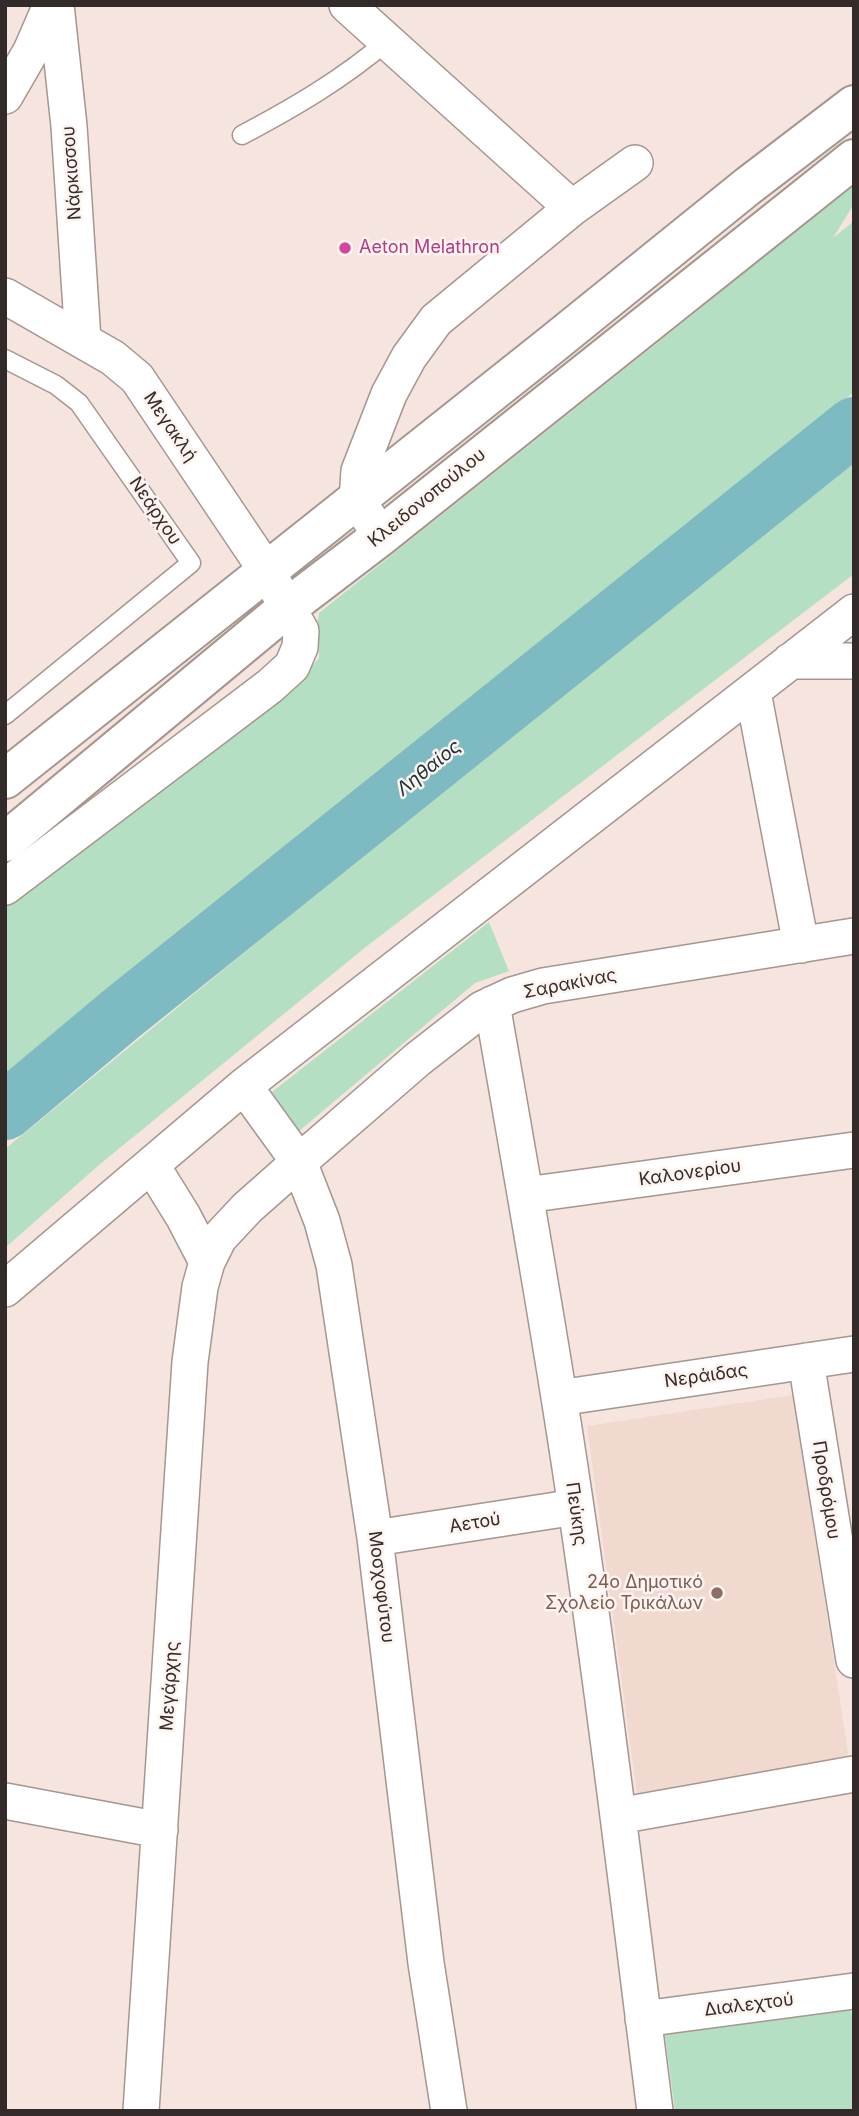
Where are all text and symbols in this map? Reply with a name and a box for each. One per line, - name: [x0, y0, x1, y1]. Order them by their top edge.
- street label: Νάρκισσου: [58, 125, 86, 221]
- place label: Aeton Melathron: [359, 237, 500, 259]
- marker: Aeton Melathron: [337, 240, 353, 256]
- street label: Μεγακλή: [139, 388, 201, 466]
- street label: Κλειδονοπούλου: [364, 444, 490, 552]
- street label: Νεάρχου: [124, 473, 186, 549]
- water label: Ληθαίος: [392, 735, 466, 801]
- street label: Σαρακίνας: [522, 964, 618, 1004]
- street label: Καλονερίου: [638, 1155, 742, 1191]
- street label: Νεράιδας: [663, 1359, 749, 1393]
- street label: Προδρόμου: [808, 1439, 844, 1541]
- street label: Πεύκης: [561, 1481, 591, 1547]
- street label: Αετού: [448, 1508, 502, 1538]
- street label: Μοσχοφύτου: [363, 1530, 399, 1644]
- place label: 24ο Δημοτικό Σχολείο Τρικάλων: [545, 1572, 703, 1614]
- marker: 24ο Δημοτικό Σχολείο Τρικάλων: [709, 1585, 725, 1601]
- street label: Μεγάρχης: [156, 1640, 184, 1732]
- street label: Διαλεχτού: [703, 1989, 795, 2021]

